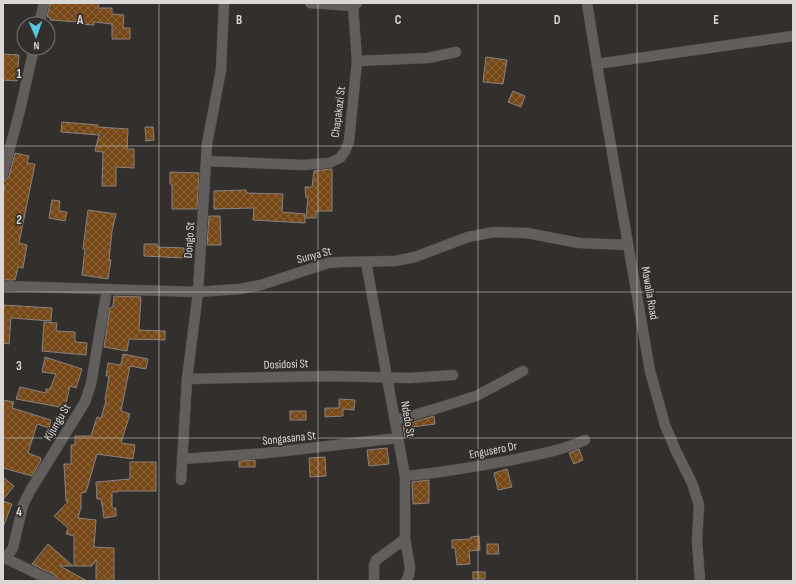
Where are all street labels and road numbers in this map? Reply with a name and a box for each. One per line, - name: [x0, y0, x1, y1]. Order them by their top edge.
- street label: Chapakazi St: [328, 85, 349, 139]
- street label: Dongo St: [181, 221, 198, 259]
- street label: Sunya St: [295, 244, 333, 267]
- street label: Mawalla Road: [637, 265, 662, 321]
- street label: Dosidosi St: [263, 356, 309, 373]
- street label: Ndedo St: [397, 400, 418, 439]
- street label: Kijungu St: [41, 401, 74, 443]
- street label: Songasana St: [261, 428, 317, 449]
- street label: Engusero Dr: [468, 438, 519, 462]

